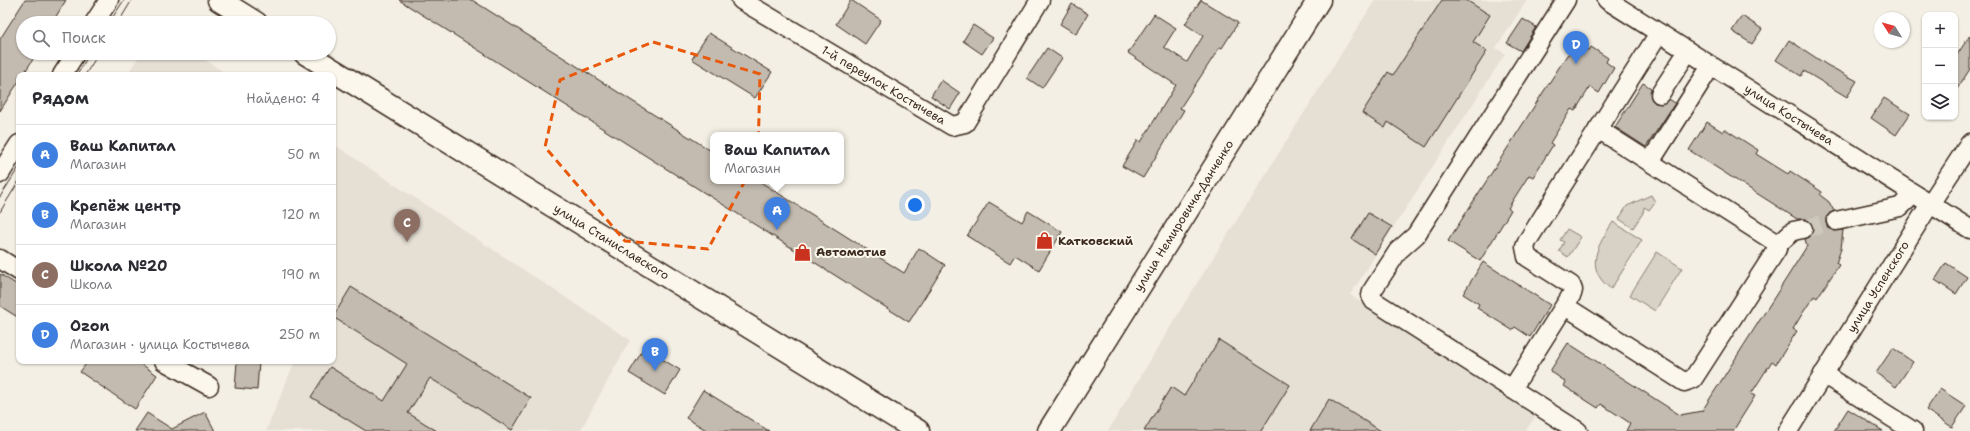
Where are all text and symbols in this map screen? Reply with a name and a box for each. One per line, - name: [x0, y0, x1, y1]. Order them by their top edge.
- north arrow: [1874, 12, 1910, 48]
- map controls: [1922, 12, 1958, 120]
- button: +: [1922, 12, 1958, 48]
- search box: [16, 16, 336, 60]
- icon: search: [30, 27, 52, 49]
- text: Поиск: [62, 28, 106, 48]
- pin: D: [1563, 31, 1589, 64]
- street label: 1-й переулок Костычева: [819, 42, 949, 129]
- button: −: [1922, 48, 1958, 84]
- street label: улица Костычева: [1741, 81, 1837, 149]
- button: layers: [1922, 84, 1958, 120]
- text: Рядом: [32, 87, 89, 109]
- text: Найдено: 4: [246, 90, 320, 107]
- popup: [710, 132, 844, 184]
- text: Ваш Капитал: [70, 136, 176, 156]
- street label: улица Немировича-Данченко: [1130, 137, 1237, 295]
- text: Ваш Капитал: [724, 140, 830, 160]
- text: A: [40, 146, 50, 163]
- text: 50 m: [287, 146, 320, 163]
- text: Магазин: [70, 156, 126, 173]
- text: Магазин: [724, 160, 781, 177]
- your location: [905, 195, 925, 215]
- text: Крепёж центр: [70, 196, 181, 216]
- pin: A: [764, 197, 790, 230]
- street label: улица Станиславского: [551, 200, 672, 284]
- text: B: [41, 206, 49, 223]
- text: 120 m: [282, 206, 320, 223]
- pin: C: [394, 209, 420, 242]
- text: Магазин: [70, 216, 126, 233]
- shop icon: Катковский: [1035, 231, 1055, 251]
- place label: Катковский: [1058, 233, 1134, 249]
- street label: улица Успенского: [1843, 238, 1913, 336]
- shop icon: Автомотив: [793, 242, 813, 262]
- place label: Автомотив: [816, 244, 886, 260]
- text: Школа №20: [70, 256, 168, 276]
- text: C: [41, 266, 49, 283]
- text: 190 m: [281, 266, 320, 283]
- text: Школа: [70, 276, 112, 293]
- text: Ozon: [70, 316, 110, 336]
- text: D: [40, 326, 50, 343]
- text: 250 m: [279, 326, 320, 343]
- text: Магазин · улица Костычева: [70, 336, 250, 353]
- pin: B: [642, 338, 668, 371]

